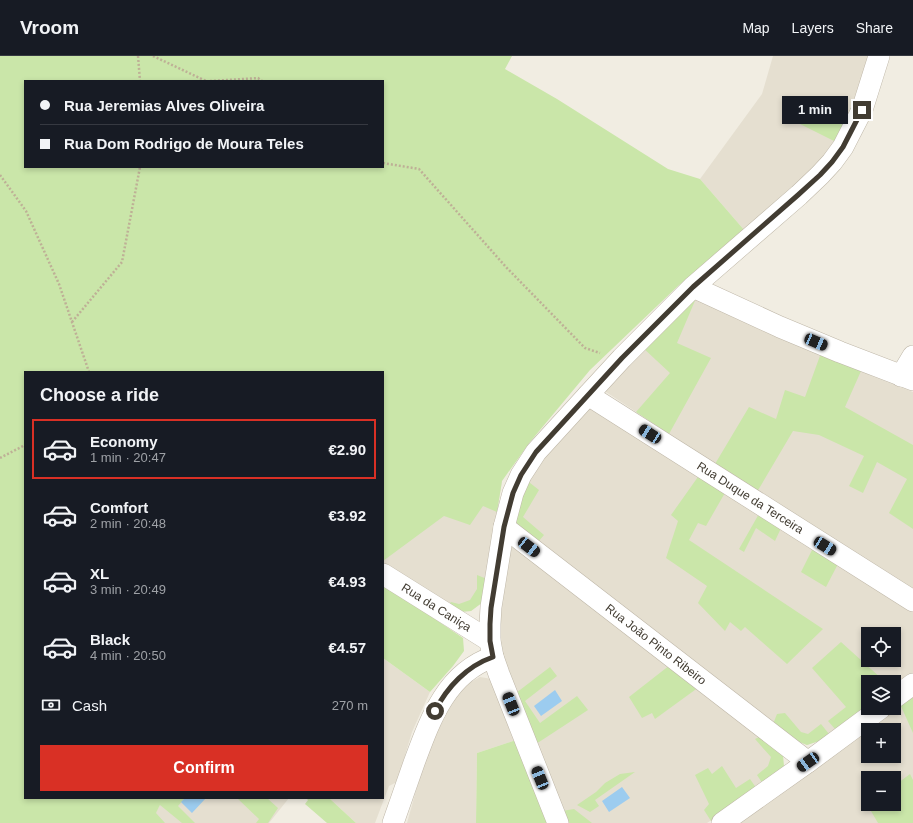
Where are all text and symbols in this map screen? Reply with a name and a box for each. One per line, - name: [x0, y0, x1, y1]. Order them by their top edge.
- text: Vroom: [20, 17, 79, 38]
- text: Map: [742, 20, 770, 36]
- text: Layers: [792, 20, 834, 36]
- text: Share: [856, 20, 893, 36]
- callout: 1 min: [782, 96, 848, 124]
- text: Rua Jeremias Alves Oliveira: [64, 97, 264, 114]
- route end: [853, 101, 871, 119]
- text: 1 min: [798, 102, 832, 117]
- text: Rua Dom Rodrigo de Moura Teles: [64, 135, 304, 152]
- car: [803, 332, 829, 352]
- text: Choose a ride: [40, 385, 159, 405]
- car: [637, 422, 663, 446]
- icon: car: [42, 431, 78, 467]
- text: Economy: [90, 433, 158, 450]
- text: €2.90: [328, 441, 366, 458]
- text: 1 min · 20:47: [90, 450, 166, 465]
- street label: Rua Duque da Terceira: [694, 459, 806, 537]
- icon: car: [42, 497, 78, 533]
- text: Comfort: [90, 499, 148, 516]
- text: €3.92: [328, 507, 366, 524]
- text: 2 min · 20:48: [90, 516, 166, 531]
- car: [516, 535, 542, 559]
- car: [812, 535, 838, 557]
- icon: car: [42, 563, 78, 599]
- text: XL: [90, 565, 109, 582]
- text: €4.93: [328, 573, 366, 590]
- street label: Rua da Caniça: [399, 580, 474, 635]
- text: 3 min · 20:49: [90, 582, 166, 597]
- street label: Rua João Pinto Ribeiro: [603, 601, 709, 688]
- map controls: [861, 627, 901, 811]
- button: locate: [861, 627, 901, 667]
- icon: car: [42, 629, 78, 665]
- text: Black: [90, 631, 130, 648]
- text: €4.57: [328, 639, 366, 656]
- text: 4 min · 20:50: [90, 648, 166, 663]
- button: layers: [861, 675, 901, 715]
- car: [501, 691, 521, 717]
- icon: cash: [40, 694, 62, 716]
- text: Cash: [72, 697, 107, 714]
- text: 270 m: [332, 698, 368, 713]
- route start: [426, 702, 444, 720]
- button: +: [861, 723, 901, 763]
- button: Confirm: [40, 745, 368, 791]
- car: [795, 750, 821, 774]
- car: [530, 765, 550, 791]
- button: −: [861, 771, 901, 811]

